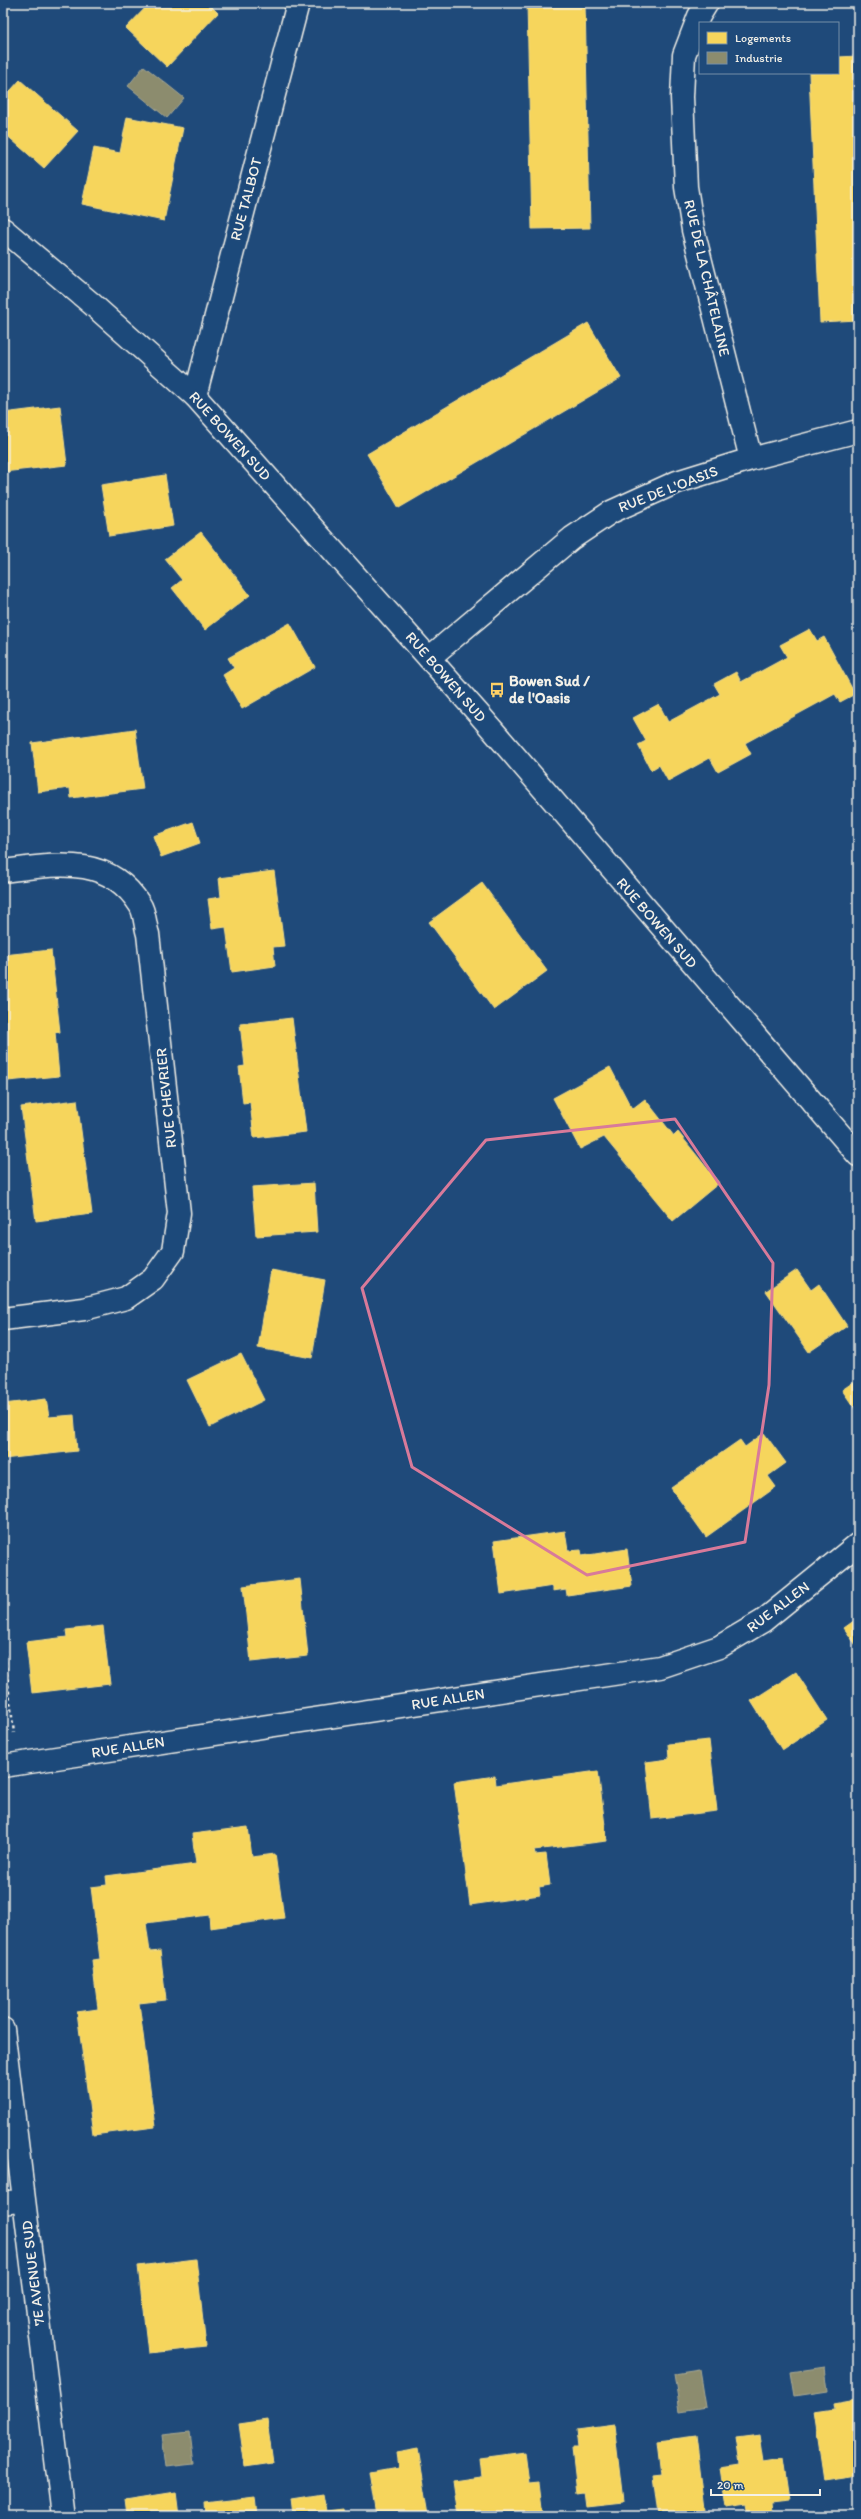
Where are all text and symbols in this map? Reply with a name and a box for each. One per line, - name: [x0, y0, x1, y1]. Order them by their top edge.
- legend: [699, 22, 839, 74]
- text: Logements: [735, 31, 791, 45]
- text: Industrie: [735, 51, 783, 65]
- street label: RUE TALBOT: [226, 155, 266, 243]
- street label: RUE DE LA CHÂTELAINE: [680, 198, 734, 358]
- street label: RUE BOWEN SUD: [185, 388, 275, 484]
- street label: RUE DE L'OASIS: [616, 462, 720, 516]
- street label: RUE BOWEN SUD: [402, 628, 490, 726]
- place label: Bowen Sud / de l'Oasis: [509, 672, 590, 707]
- bus stop icon: Bowen Sud / de l'Oasis: [488, 681, 506, 699]
- street label: RUE BOWEN SUD: [613, 874, 701, 972]
- street label: RUE CHEVRIER: [152, 1047, 180, 1149]
- street label: RUE ALLEN: [743, 1578, 813, 1636]
- street label: RUE ALLEN: [410, 1684, 486, 1714]
- street label: RUE ALLEN: [90, 1732, 166, 1762]
- street label: 7E AVENUE SUD: [18, 2219, 48, 2327]
- scale bar: [711, 2471, 820, 2497]
- text: 20 m: [717, 2478, 744, 2492]

